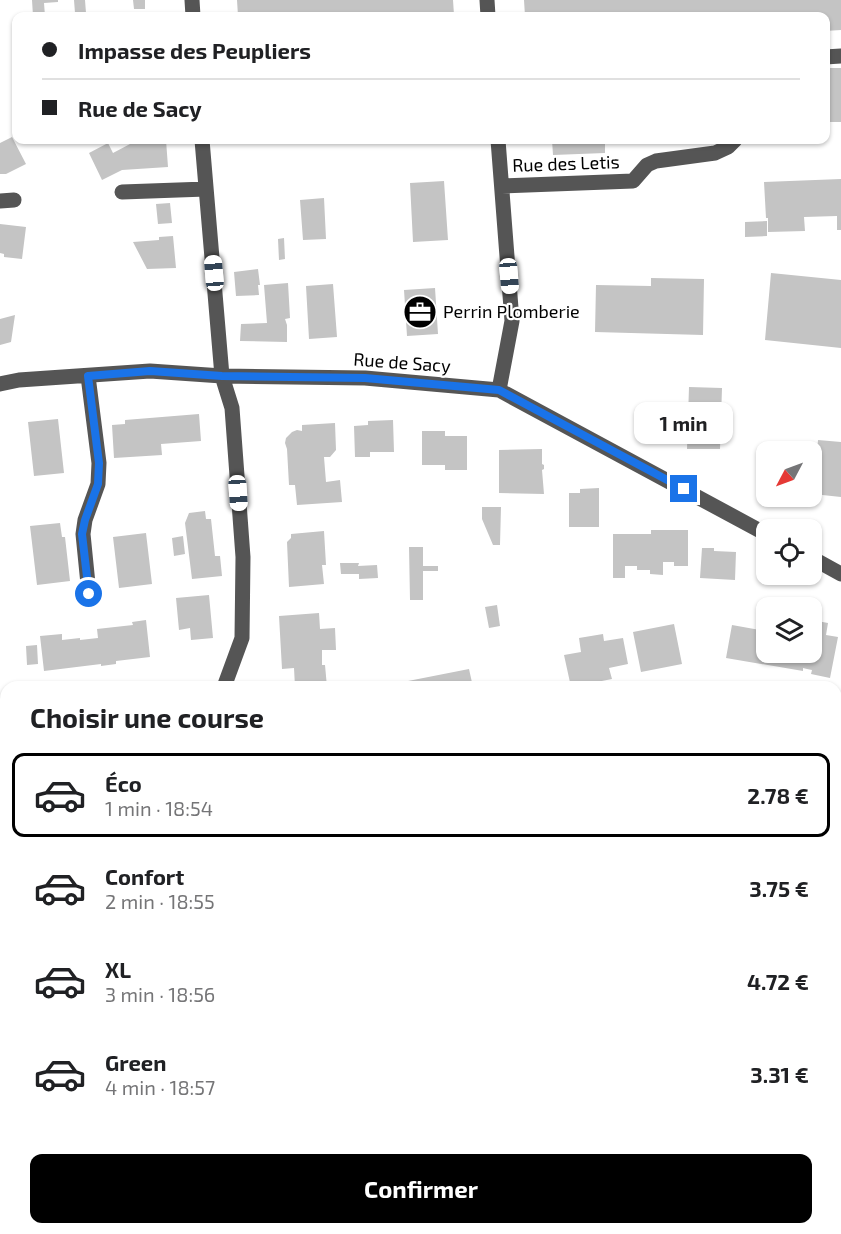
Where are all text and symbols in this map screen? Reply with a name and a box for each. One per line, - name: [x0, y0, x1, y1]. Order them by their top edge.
- text: Impasse des Peupliers: [78, 37, 311, 63]
- text: Rue de Sacy: [78, 95, 202, 121]
- street label: Rue des Letis: [512, 150, 620, 176]
- car: [203, 254, 225, 292]
- car: [498, 257, 520, 295]
- office icon: Perrin Plomberie: [402, 294, 438, 330]
- place label: Perrin Plomberie: [443, 300, 580, 322]
- street label: Rue de Sacy: [353, 348, 452, 376]
- callout: 1 min: [634, 402, 734, 444]
- text: 1 min: [659, 411, 708, 435]
- north arrow: [756, 441, 822, 507]
- map controls: [756, 441, 822, 663]
- car: [228, 474, 248, 512]
- route end: [670, 475, 697, 502]
- button: locate: [756, 519, 822, 585]
- route start: [75, 580, 102, 607]
- button: layers: [756, 597, 822, 663]
- text: Choisir une course: [30, 701, 264, 733]
- icon: car: [33, 768, 87, 822]
- text: Éco: [105, 770, 142, 796]
- text: 2.78 €: [747, 782, 809, 808]
- text: 1 min · 18:54: [105, 796, 213, 820]
- icon: car: [33, 861, 87, 915]
- text: Confort: [105, 863, 184, 889]
- text: 3.75 €: [749, 875, 809, 901]
- text: 2 min · 18:55: [105, 889, 215, 913]
- icon: car: [33, 954, 87, 1008]
- text: XL: [105, 956, 131, 982]
- text: 4.72 €: [747, 968, 809, 994]
- text: 3 min · 18:56: [105, 982, 215, 1006]
- icon: car: [33, 1047, 87, 1101]
- text: Green: [105, 1049, 167, 1075]
- text: 3.31 €: [750, 1061, 809, 1087]
- text: 4 min · 18:57: [105, 1075, 215, 1099]
- button: Confirmer: [30, 1154, 812, 1223]

